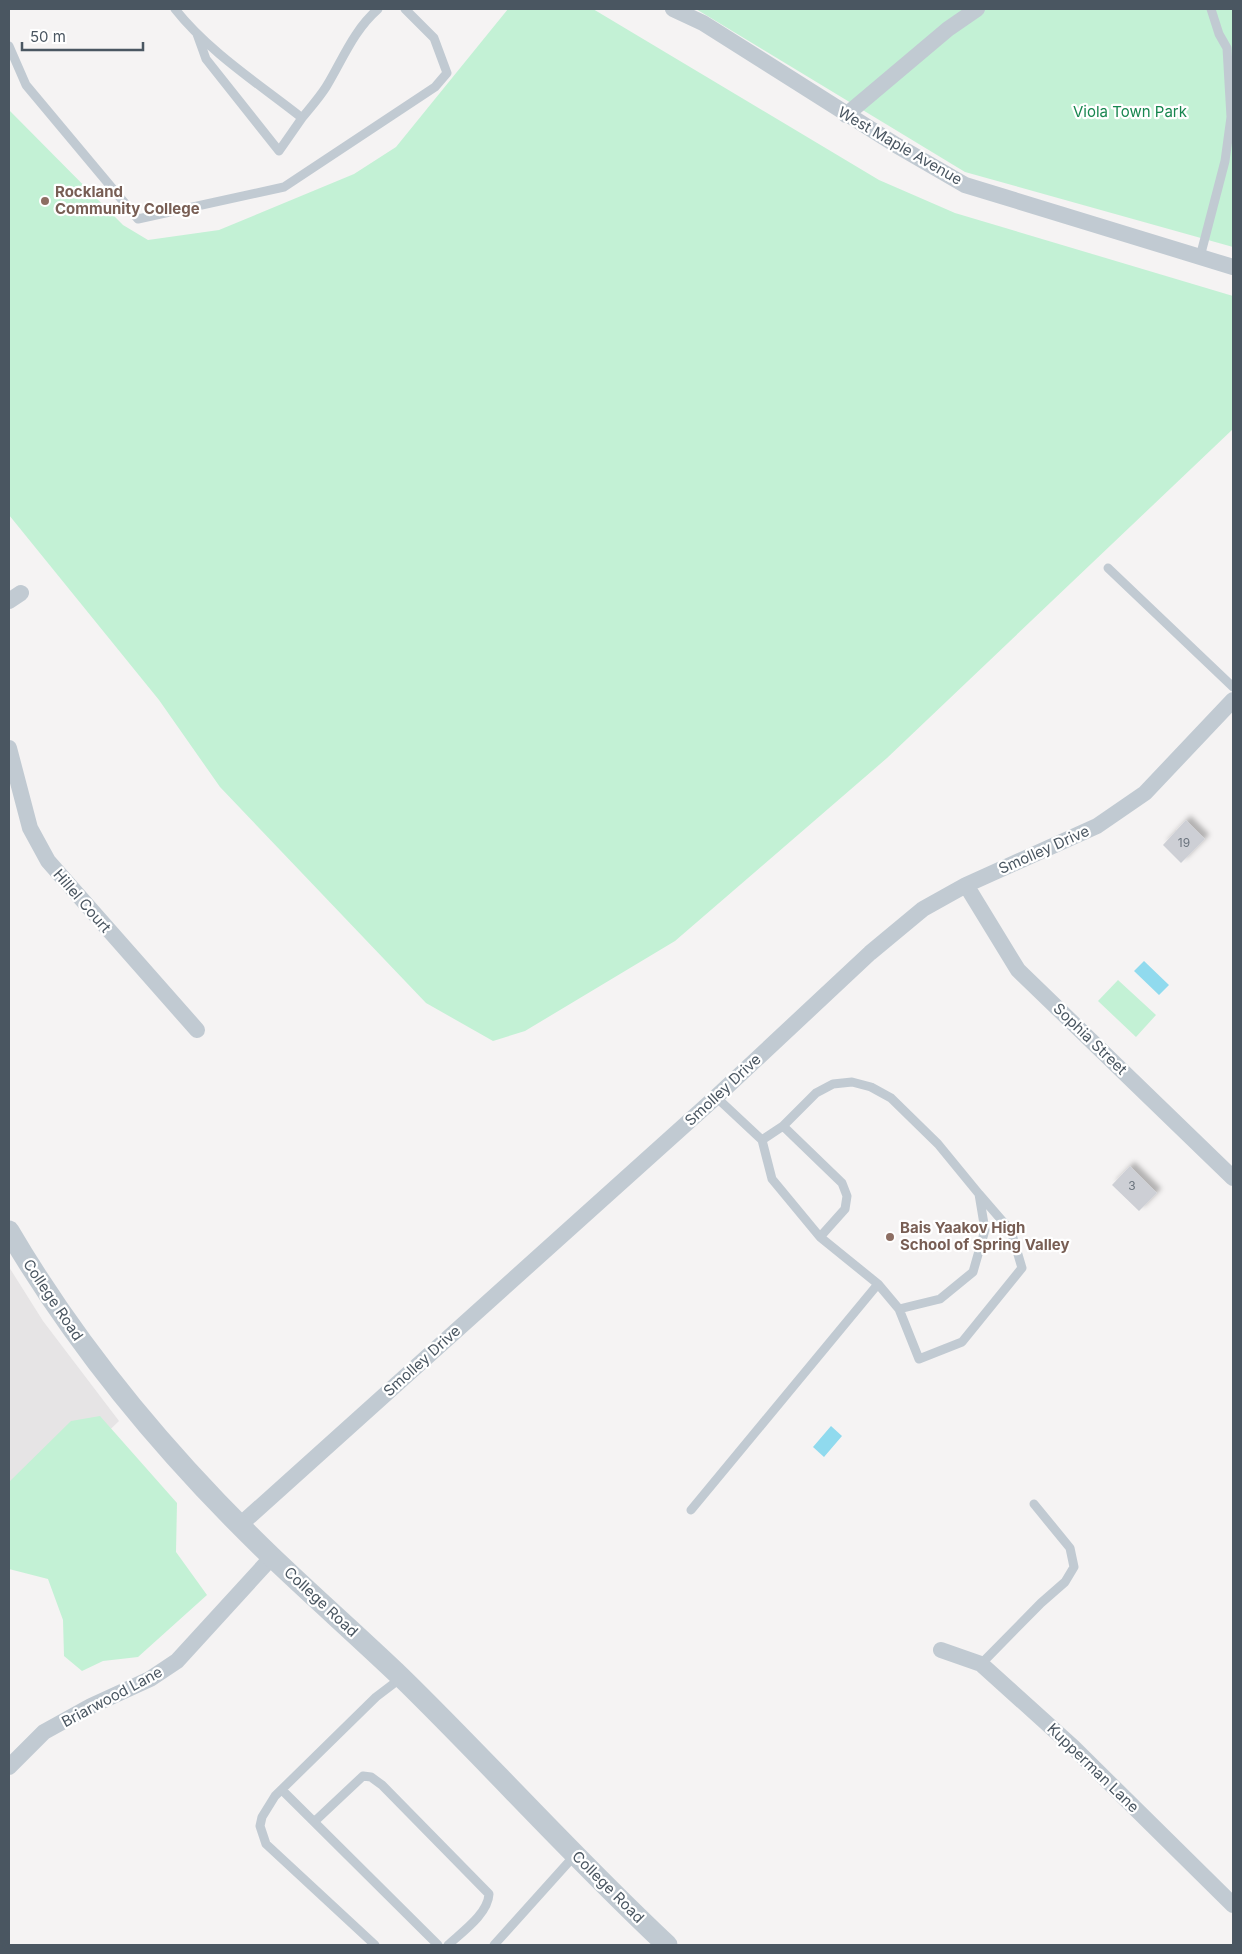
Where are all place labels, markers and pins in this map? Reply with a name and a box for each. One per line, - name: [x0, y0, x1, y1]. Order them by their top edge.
- place label: Rockland Community College: [55, 182, 200, 218]
- marker: Rockland Community College: [39, 195, 51, 207]
- place label: Bais Yaakov High School of Spring Valley: [900, 1218, 1070, 1254]
- marker: Bais Yaakov High School of Spring Valley: [884, 1231, 896, 1243]

